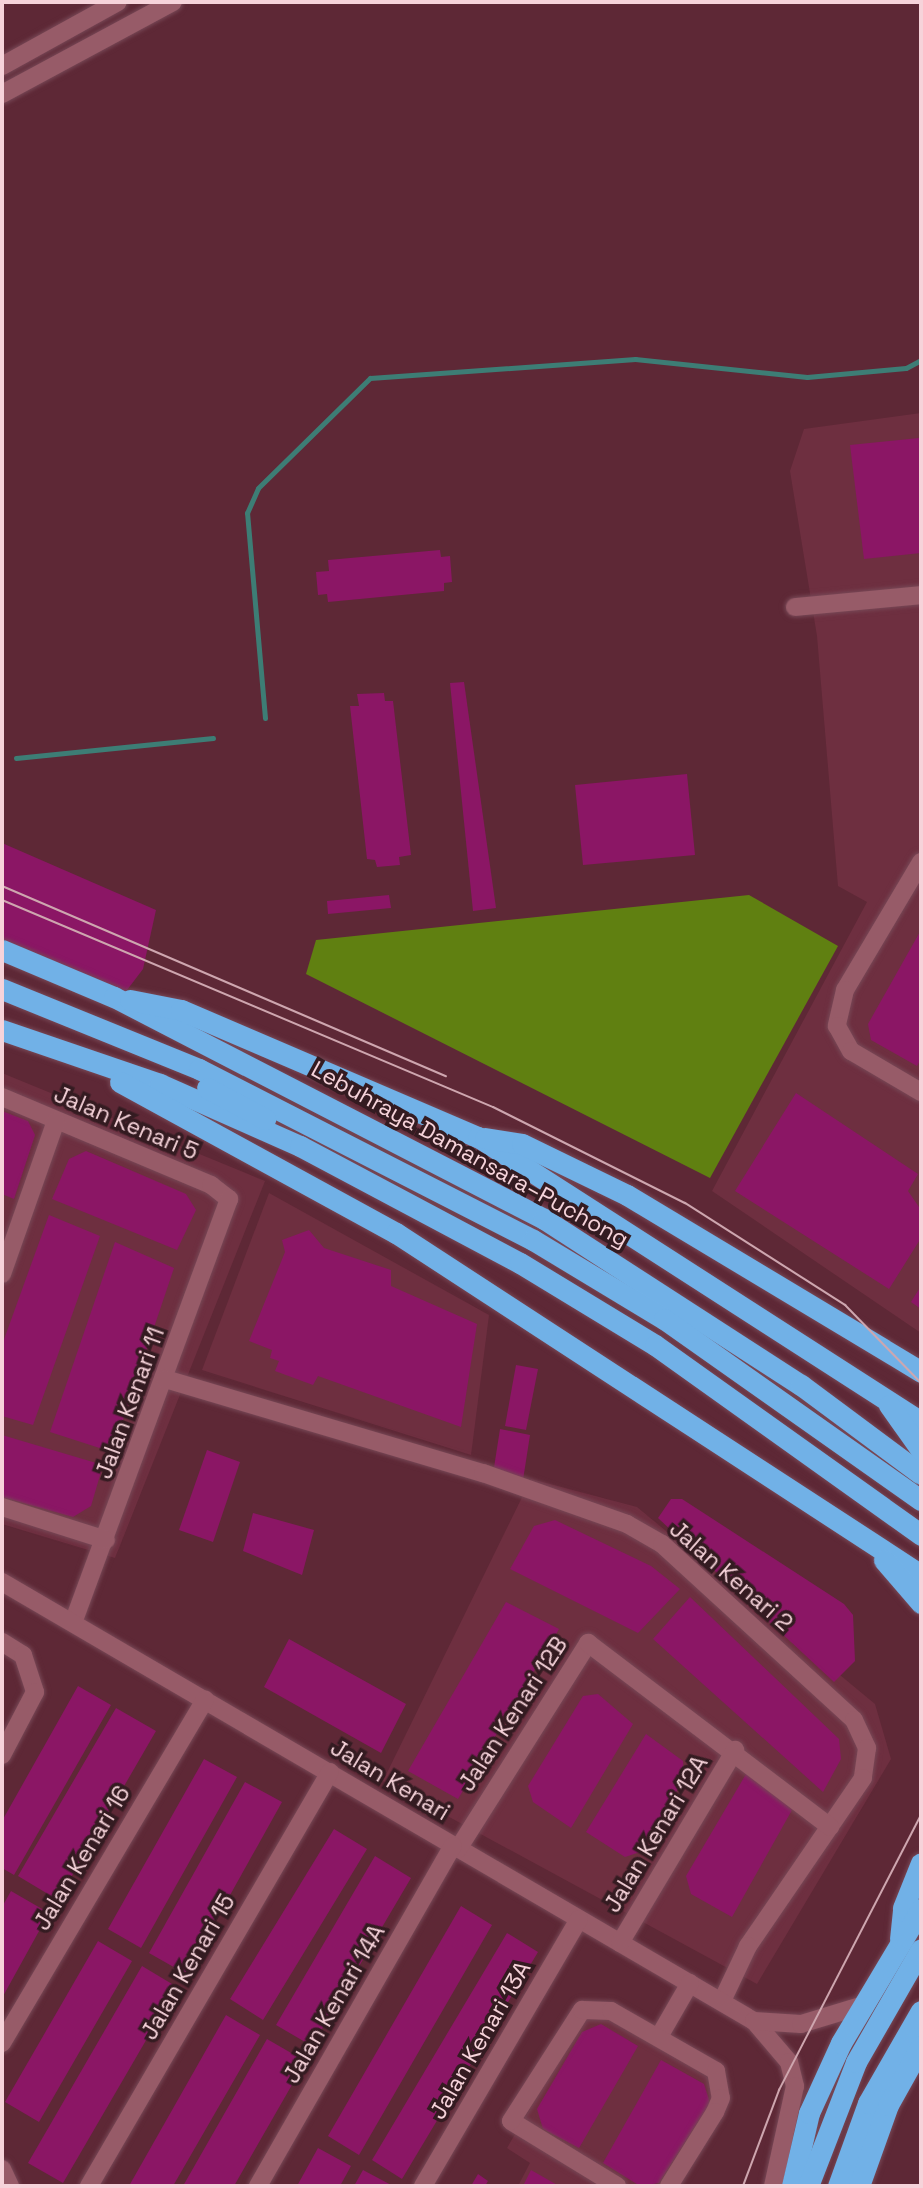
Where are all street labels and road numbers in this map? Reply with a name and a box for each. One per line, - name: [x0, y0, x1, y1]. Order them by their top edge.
- street label: Lebuhraya Damansara–Puchong: [307, 1055, 633, 1253]
- street label: Jalan Kenari 5: [50, 1080, 202, 1166]
- street label: Jalan Kenari 11: [90, 1324, 170, 1482]
- street label: Jalan Kenari 2: [664, 1515, 798, 1637]
- street label: Jalan Kenari 12B: [453, 1632, 573, 1796]
- street label: Jalan Kenari: [325, 1734, 455, 1826]
- street label: Jalan Kenari 12A: [598, 1751, 714, 1917]
- street label: Jalan Kenari 16: [28, 1781, 136, 1935]
- street label: Jalan Kenari 15: [135, 1889, 241, 2045]
- street label: Jalan Kenari 14A: [277, 1920, 391, 2088]
- street label: Jalan Kenari 13A: [424, 1956, 536, 2124]

